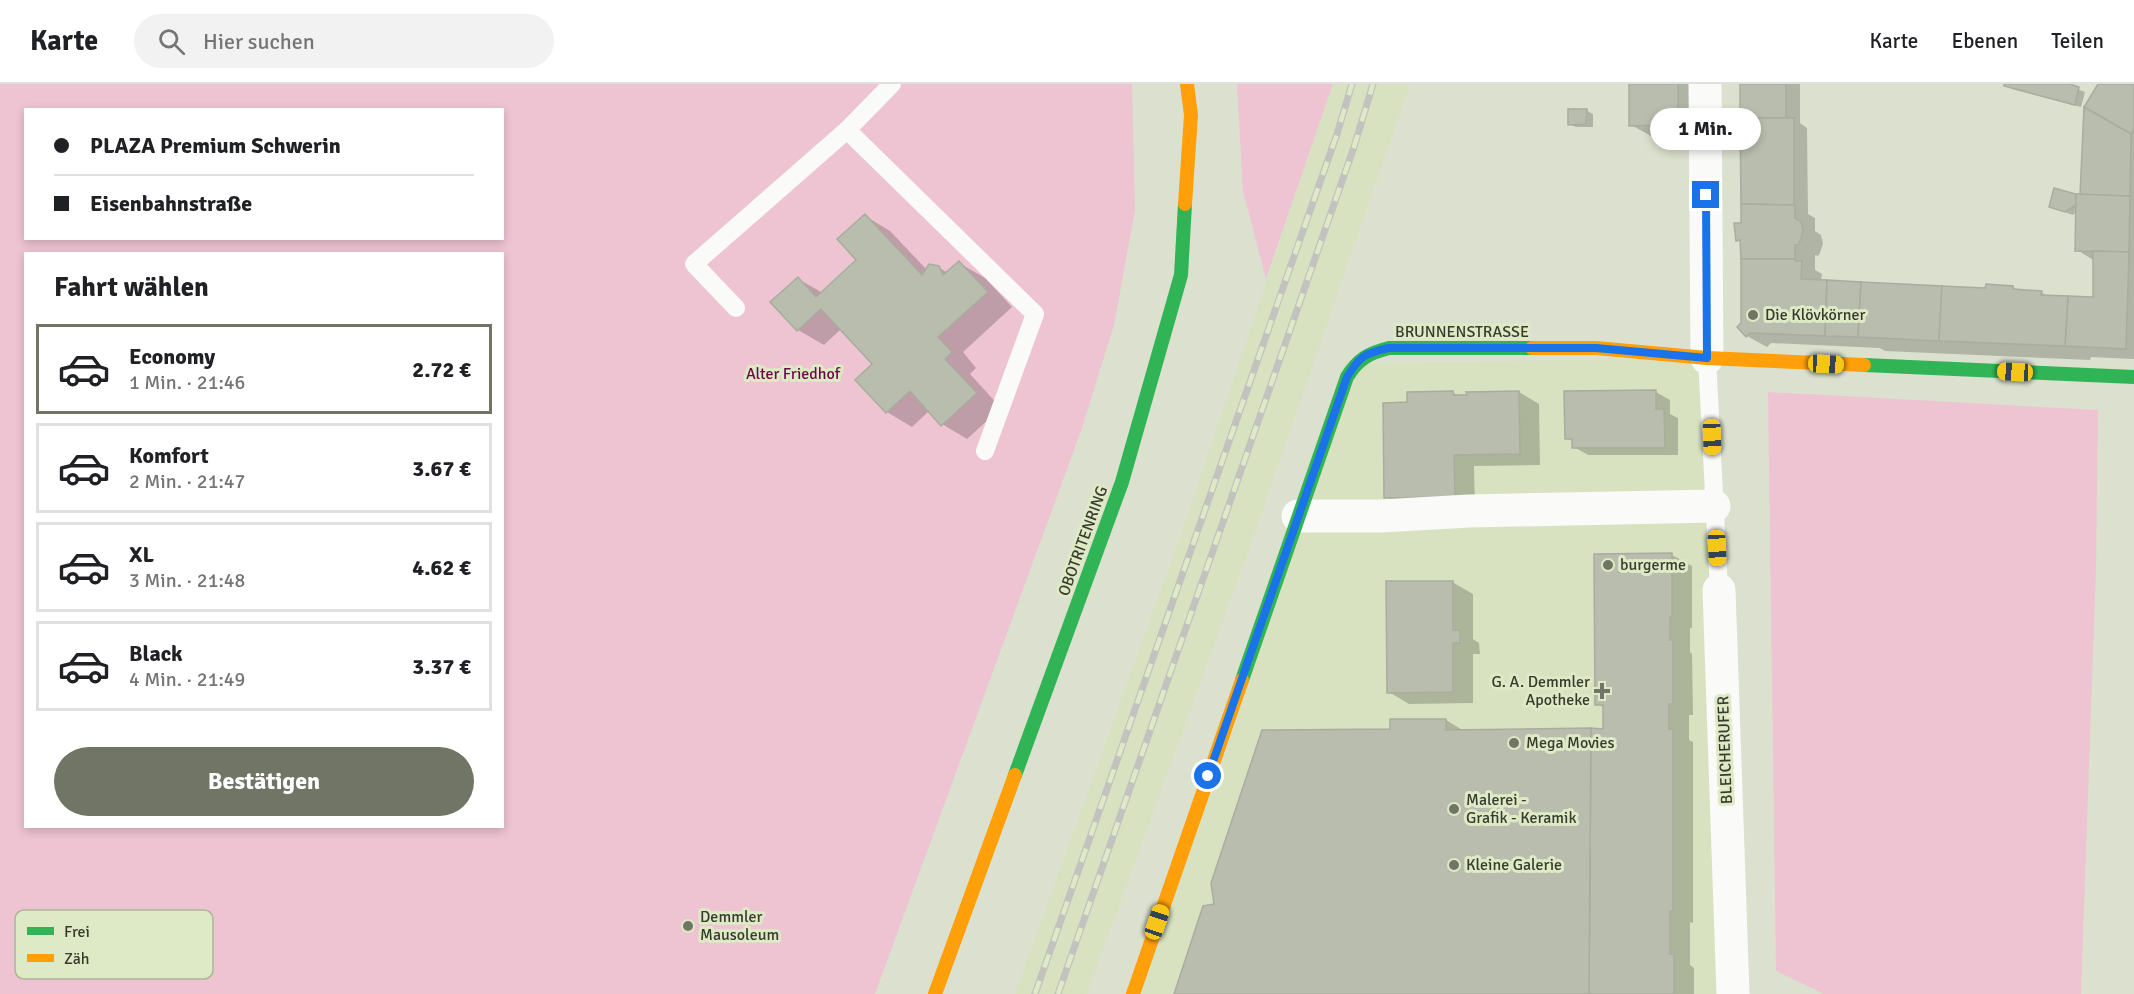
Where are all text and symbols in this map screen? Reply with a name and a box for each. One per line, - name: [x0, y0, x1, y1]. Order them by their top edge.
- search box: [134, 14, 554, 68]
- text: Karte: [30, 24, 98, 58]
- icon: search: [155, 25, 188, 58]
- text: Hier suchen: [203, 28, 315, 55]
- text: Karte: [1869, 28, 1918, 54]
- text: Ebenen: [1951, 28, 2018, 54]
- text: Teilen: [2051, 28, 2104, 54]
- callout: 1 Min.: [1650, 108, 1762, 150]
- text: 1 Min.: [1678, 116, 1733, 141]
- text: PLAZA Premium Schwerin: [90, 132, 341, 159]
- route end: [1692, 181, 1719, 208]
- text: Eisenbahnstraße: [90, 190, 252, 217]
- text: Fahrt wählen: [54, 271, 209, 304]
- place label: Die Klövkörner: [1765, 305, 1865, 325]
- marker: Die Klövkörner: [1746, 308, 1760, 322]
- street label: BRUNNENSTRASSE: [1395, 322, 1529, 342]
- icon: car: [57, 342, 111, 396]
- text: Economy: [129, 343, 215, 370]
- car: [1808, 354, 1844, 374]
- text: 2.72 €: [412, 356, 471, 383]
- car: [1997, 362, 2033, 382]
- park label: Alter Friedhof: [746, 364, 841, 384]
- text: 1 Min. · 21:46: [129, 370, 245, 395]
- car: [1702, 419, 1722, 455]
- icon: car: [57, 441, 111, 495]
- text: Komfort: [129, 442, 209, 469]
- text: 3.67 €: [412, 455, 471, 482]
- text: 2 Min. · 21:47: [129, 469, 245, 494]
- street label: OBOTRITENRING: [1054, 483, 1112, 599]
- car: [1707, 530, 1727, 566]
- icon: car: [57, 540, 111, 594]
- text: XL: [129, 541, 154, 568]
- text: 4.62 €: [412, 554, 471, 581]
- place label: burgerme: [1620, 555, 1686, 575]
- marker: burgerme: [1601, 558, 1615, 572]
- text: 3 Min. · 21:48: [129, 568, 245, 593]
- icon: car: [57, 639, 111, 693]
- text: Black: [129, 640, 183, 667]
- text: 3.37 €: [412, 653, 471, 680]
- text: 4 Min. · 21:49: [129, 667, 245, 692]
- place label: G. A. Demmler Apotheke: [1492, 672, 1590, 710]
- marker: G. A. Demmler Apotheke: [1595, 684, 1609, 698]
- street label: BLEICHERUFER: [1713, 695, 1737, 804]
- place label: Mega Movies: [1526, 733, 1615, 753]
- marker: Mega Movies: [1507, 736, 1521, 750]
- button: Bestätigen: [54, 747, 474, 816]
- route start: [1194, 762, 1221, 789]
- place label: Malerei - Grafik - Keramik: [1466, 790, 1576, 828]
- marker: Malerei - Grafik - Keramik: [1447, 802, 1461, 816]
- place label: Kleine Galerie: [1466, 855, 1562, 875]
- marker: Kleine Galerie: [1447, 858, 1461, 872]
- car: [1143, 902, 1171, 942]
- place label: Demmler Mausoleum: [700, 907, 779, 945]
- legend: [15, 910, 213, 979]
- marker: Demmler Mausoleum: [681, 919, 695, 933]
- text: Frei: [64, 922, 90, 942]
- text: Zäh: [64, 949, 90, 969]

